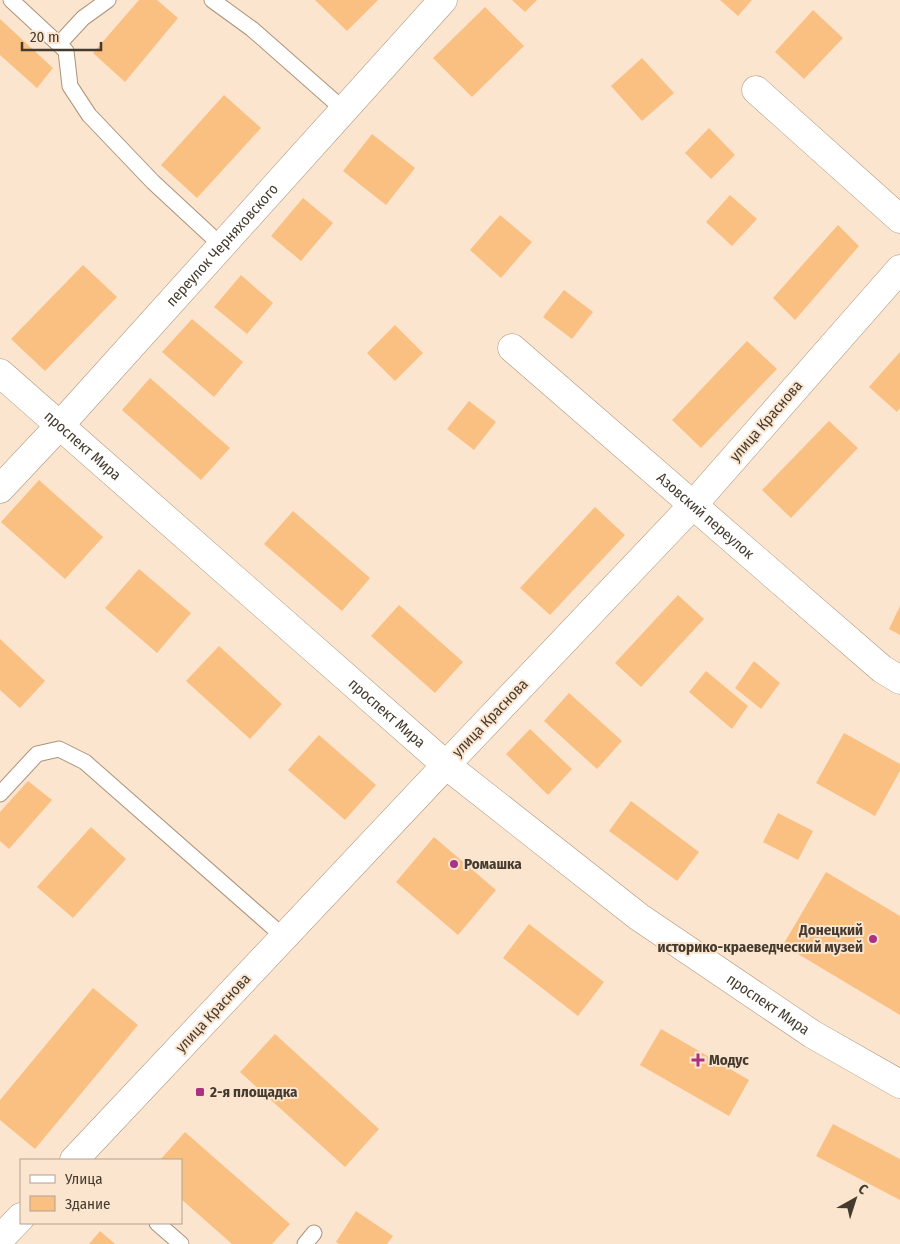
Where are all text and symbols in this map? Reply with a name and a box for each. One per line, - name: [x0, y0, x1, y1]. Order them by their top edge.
- scale bar: [22, 20, 101, 52]
- text: 20 m: [30, 28, 60, 46]
- street label: переулок Черняховского: [162, 180, 282, 310]
- street label: улица Краснова: [726, 377, 806, 465]
- street label: проспект Мира: [41, 407, 125, 484]
- street label: Азовский переулок: [653, 469, 758, 563]
- street label: проспект Мира: [345, 674, 429, 752]
- street label: улица Краснова: [448, 675, 532, 761]
- place label: Ромашка: [464, 855, 522, 873]
- marker: Ромашка: [448, 858, 460, 870]
- place label: Донецкий историко-краеведческий музей: [657, 921, 863, 956]
- marker: Донецкий историко-краеведческий музей: [867, 933, 879, 945]
- street label: улица Краснова: [172, 970, 254, 1056]
- street label: проспект Мира: [723, 970, 813, 1039]
- place label: Модус: [709, 1051, 749, 1069]
- marker: Модус: [691, 1053, 705, 1067]
- place label: 2-я площадка: [209, 1083, 298, 1101]
- marker: 2-я площадка: [194, 1086, 206, 1098]
- legend: [20, 1159, 182, 1224]
- text: Улица: [64, 1170, 103, 1188]
- north arrow: [830, 1174, 880, 1224]
- text: С: [855, 1180, 872, 1199]
- text: Здание: [65, 1195, 111, 1213]

